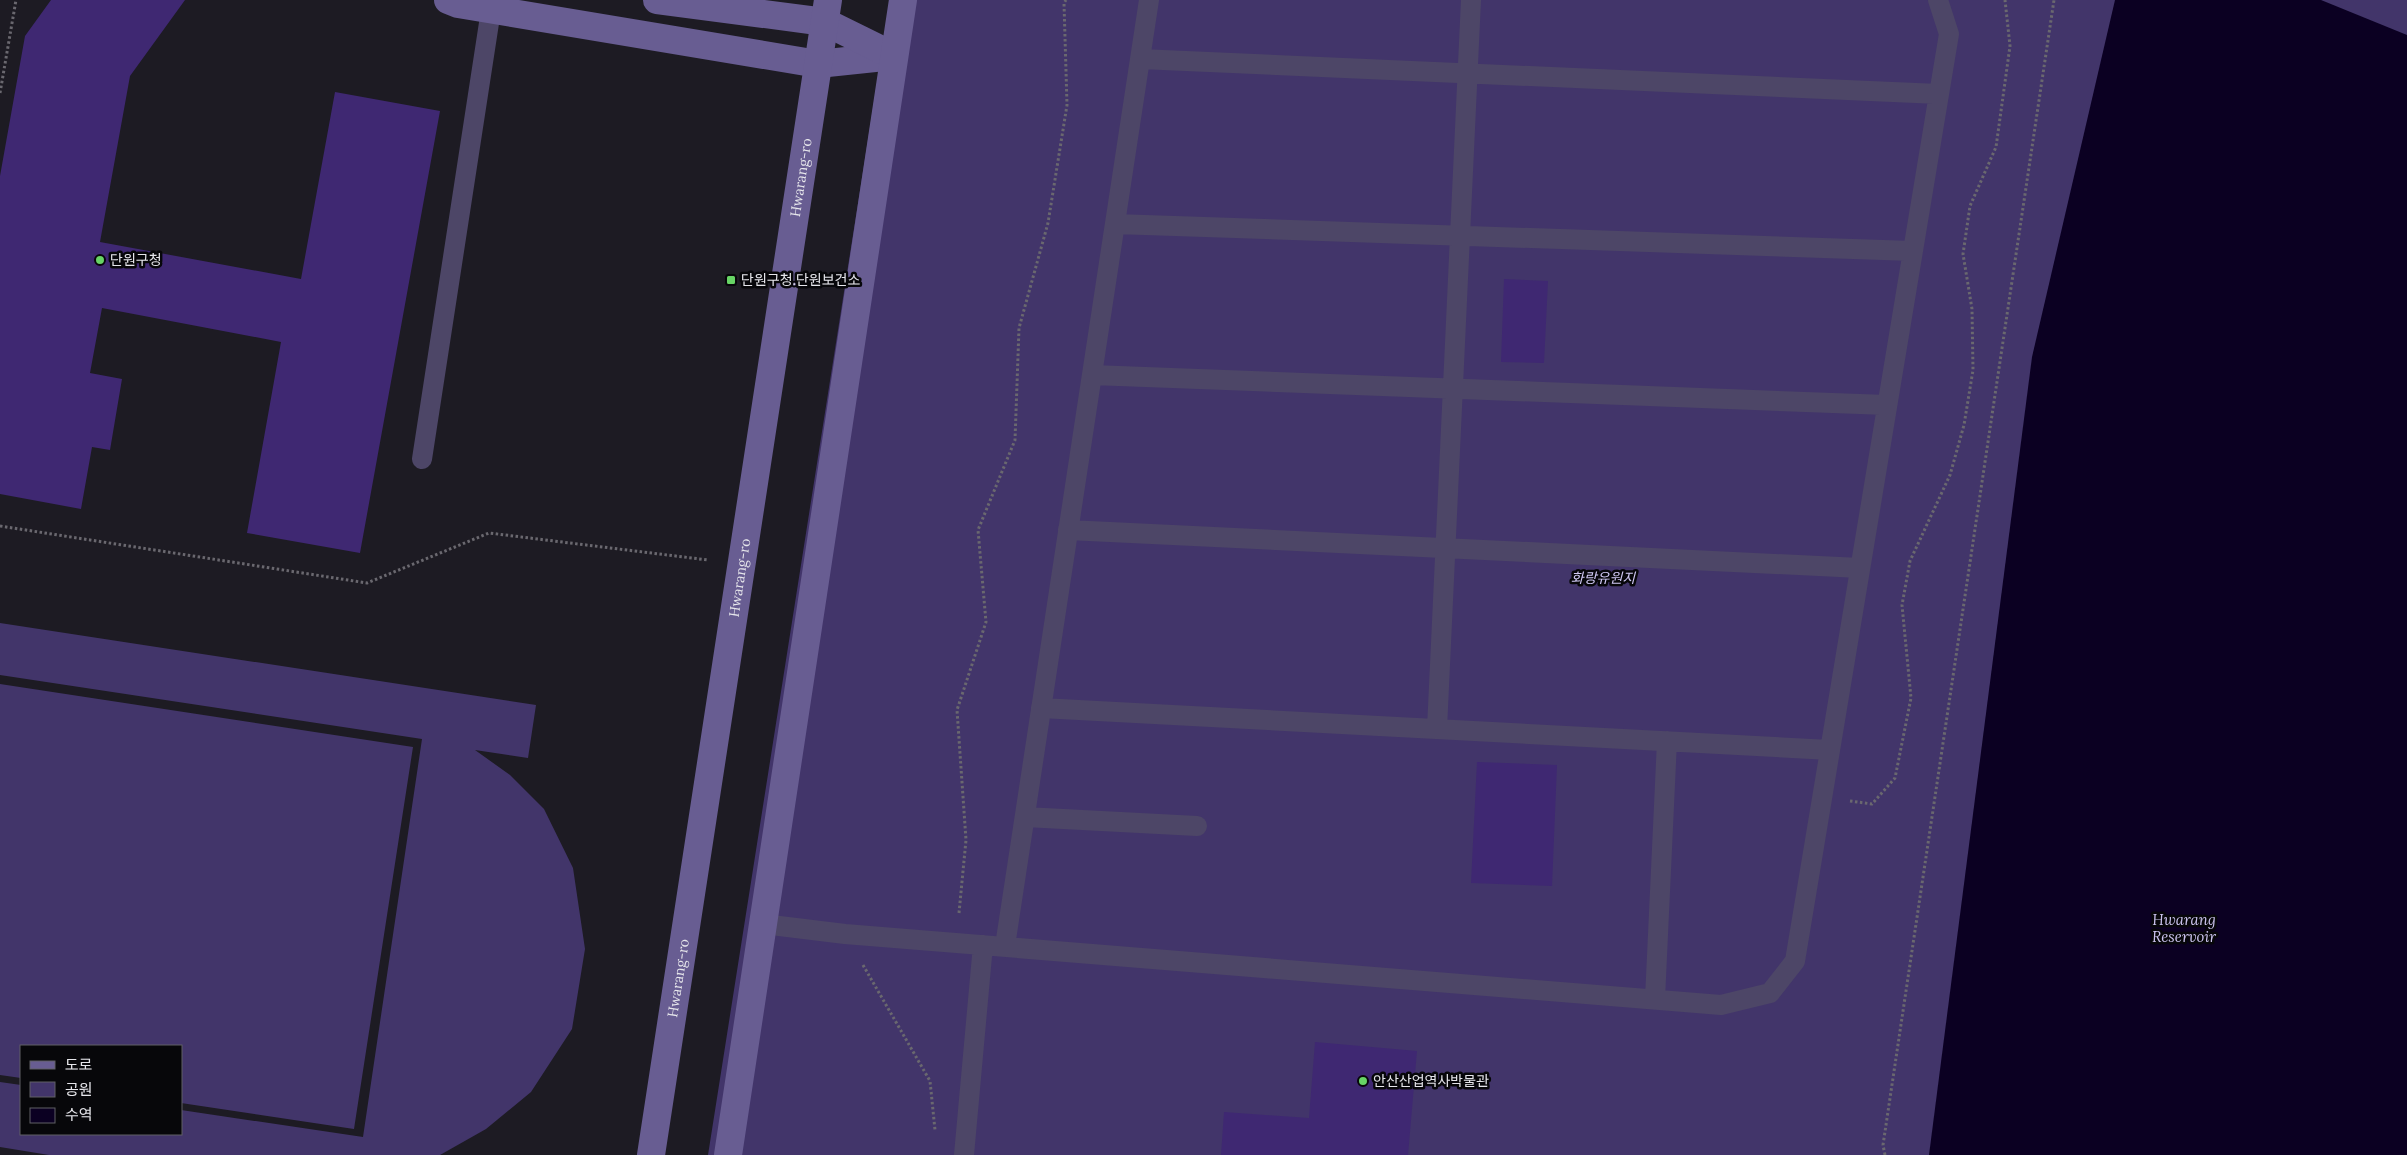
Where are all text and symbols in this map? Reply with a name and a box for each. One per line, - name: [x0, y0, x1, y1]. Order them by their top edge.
- street label: Hwarang-ro: [786, 137, 816, 218]
- place label: 단원구청: [110, 251, 162, 269]
- marker: 단원구청: [94, 254, 106, 266]
- place label: 단원구청.단원보건소: [741, 271, 860, 289]
- marker: 단원구청.단원보건소: [725, 274, 737, 286]
- street label: Hwarang-ro: [725, 537, 754, 618]
- park label: 화랑유원지: [1571, 569, 1636, 587]
- water label: Hwarang Reservoir: [2152, 910, 2216, 946]
- street label: Hwarang-ro: [663, 937, 693, 1019]
- legend: [20, 1045, 182, 1135]
- text: 도로: [65, 1055, 93, 1074]
- place label: 안산산업역사박물관: [1373, 1072, 1489, 1090]
- marker: 안산산업역사박물관: [1357, 1075, 1369, 1087]
- text: 공원: [65, 1080, 93, 1099]
- text: 수역: [65, 1105, 93, 1124]

